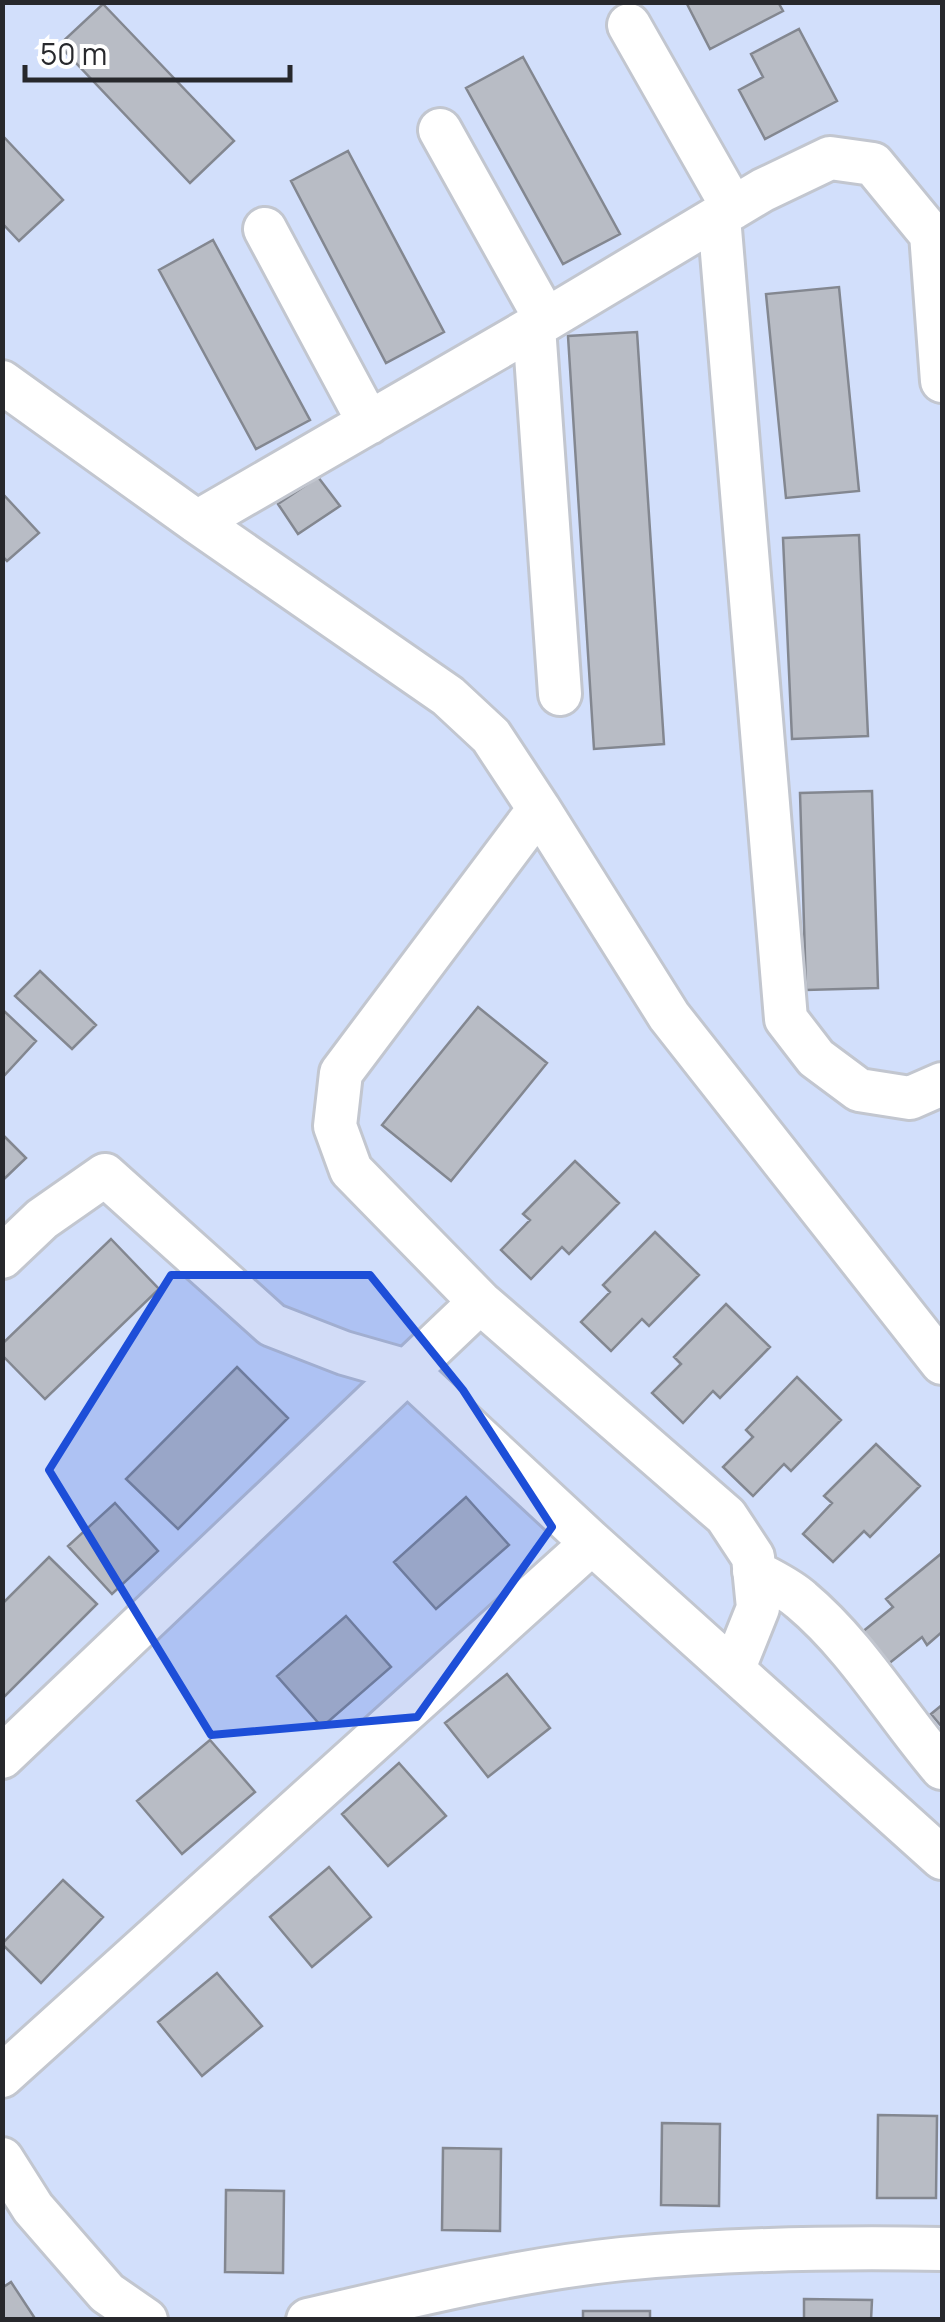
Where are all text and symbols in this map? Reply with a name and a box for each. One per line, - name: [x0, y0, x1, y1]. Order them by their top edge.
- scale bar: [25, 20, 290, 82]
- text: 50 m: [40, 33, 107, 74]

